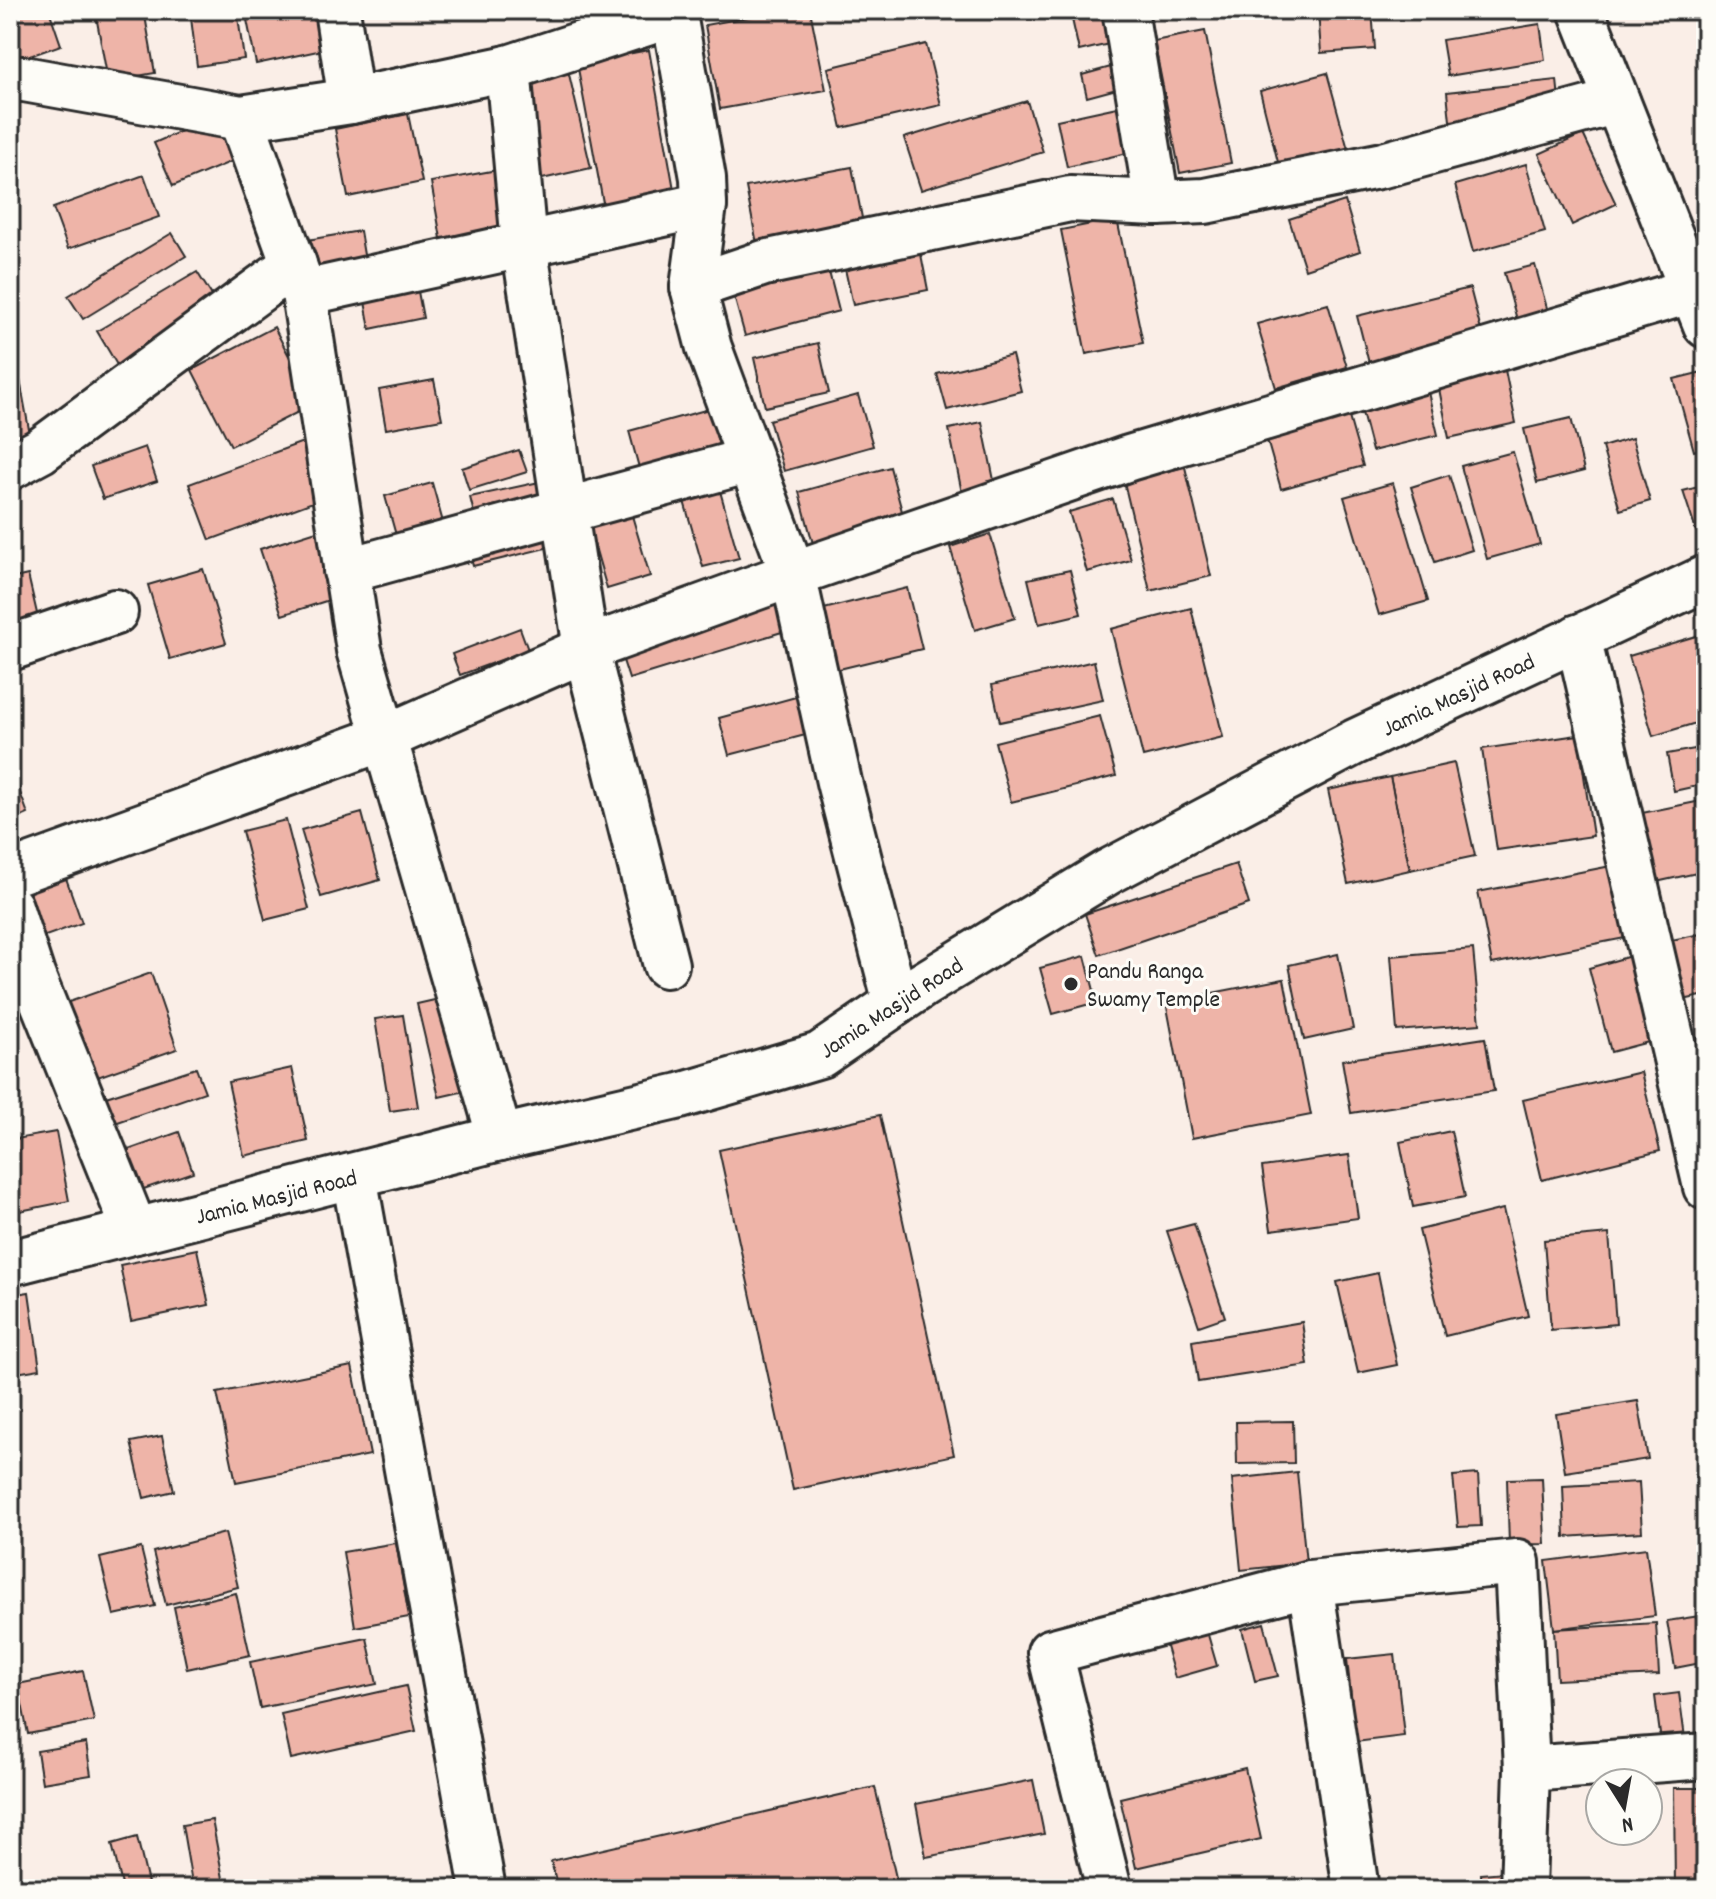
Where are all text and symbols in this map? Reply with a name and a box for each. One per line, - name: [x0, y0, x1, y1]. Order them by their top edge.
- street label: Jamia Masjid Road: [1377, 646, 1541, 747]
- street label: Jamia Masjid Road: [814, 950, 971, 1069]
- place label: Pandu Ranga Swamy Temple: [1087, 956, 1220, 1018]
- marker: Pandu Ranga Swamy Temple: [1062, 975, 1080, 993]
- street label: Jamia Masjid Road: [192, 1162, 361, 1235]
- north arrow: [1584, 1767, 1664, 1847]
- text: N: [1619, 1807, 1635, 1839]

